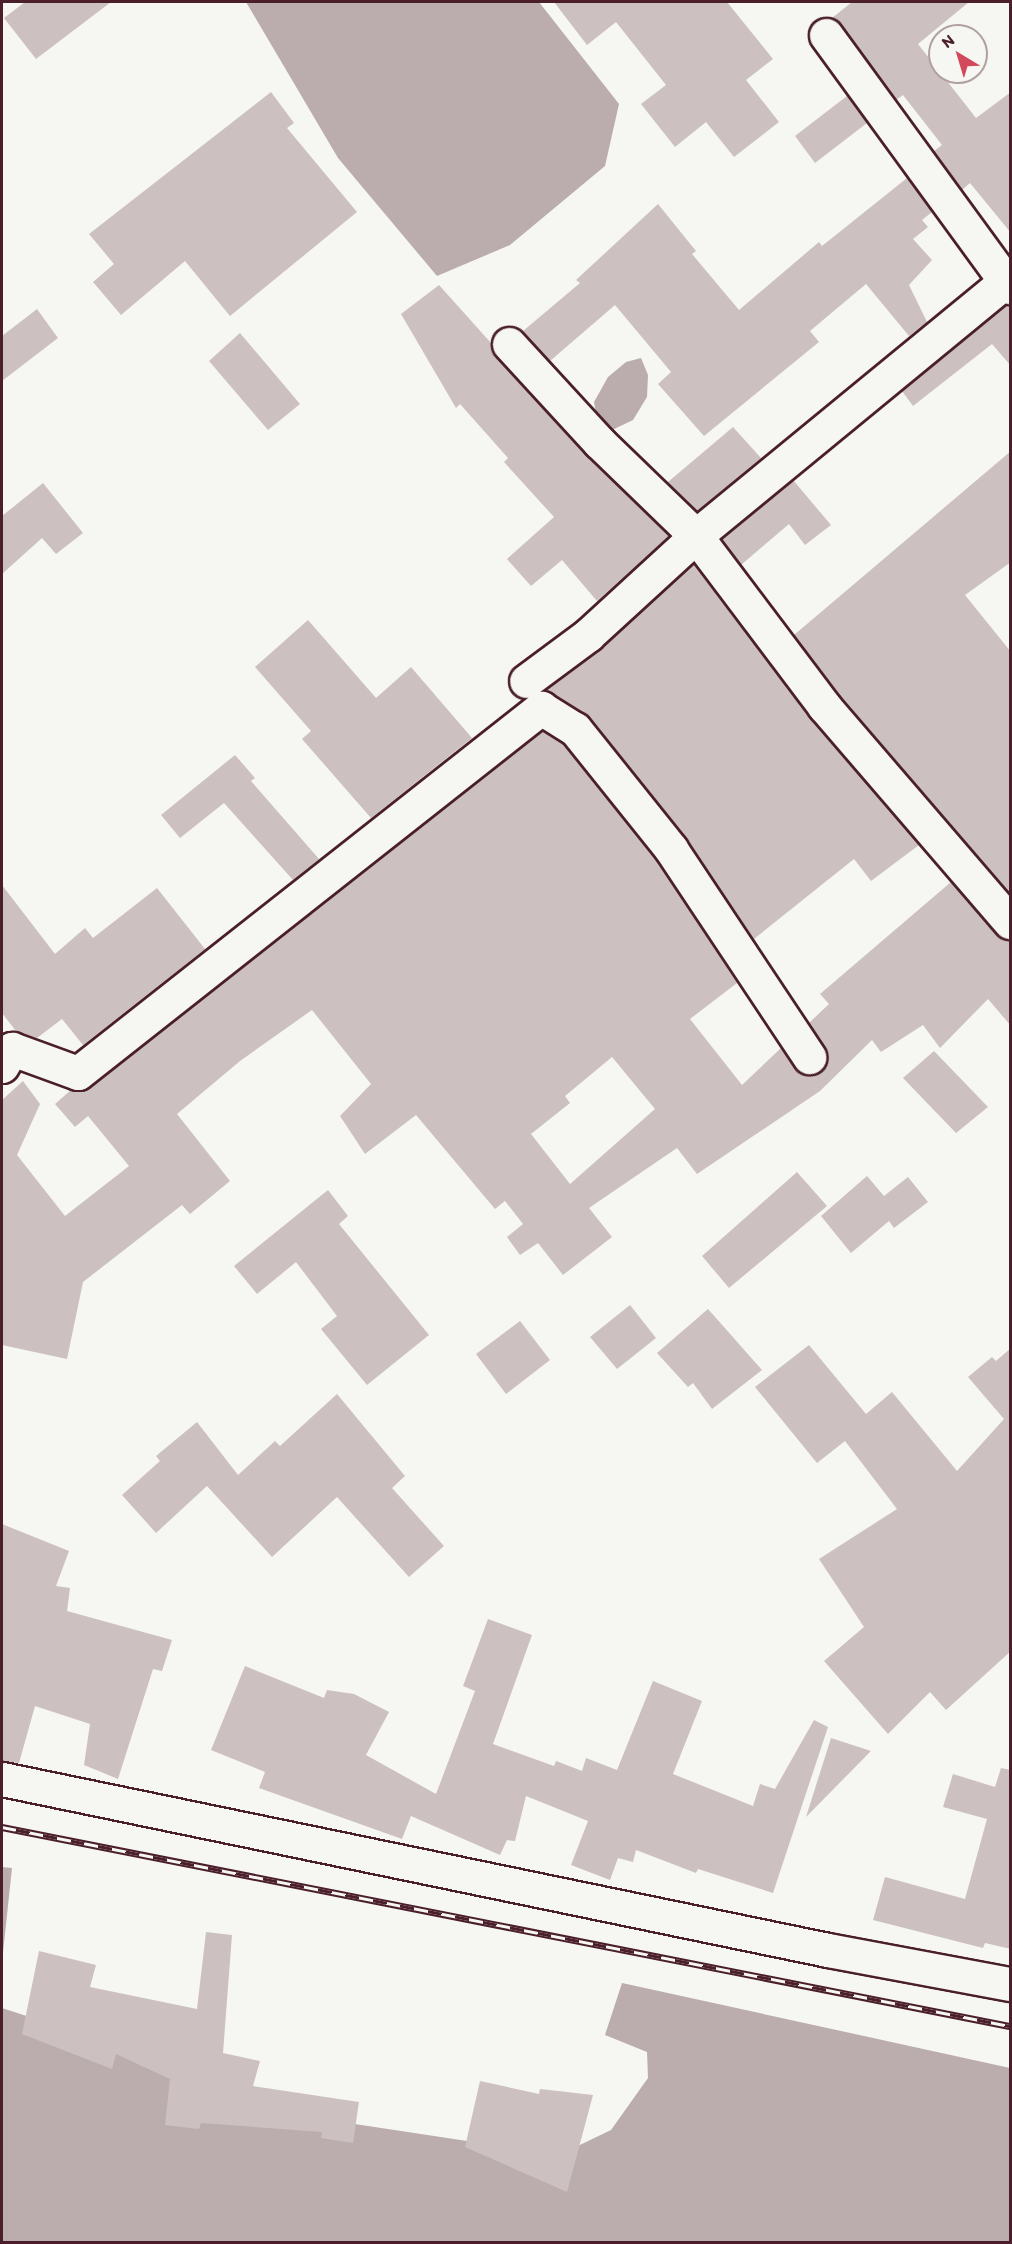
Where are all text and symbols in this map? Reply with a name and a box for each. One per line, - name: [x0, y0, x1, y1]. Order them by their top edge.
- north arrow: [928, 24, 988, 84]
- text: N: [938, 30, 958, 52]

